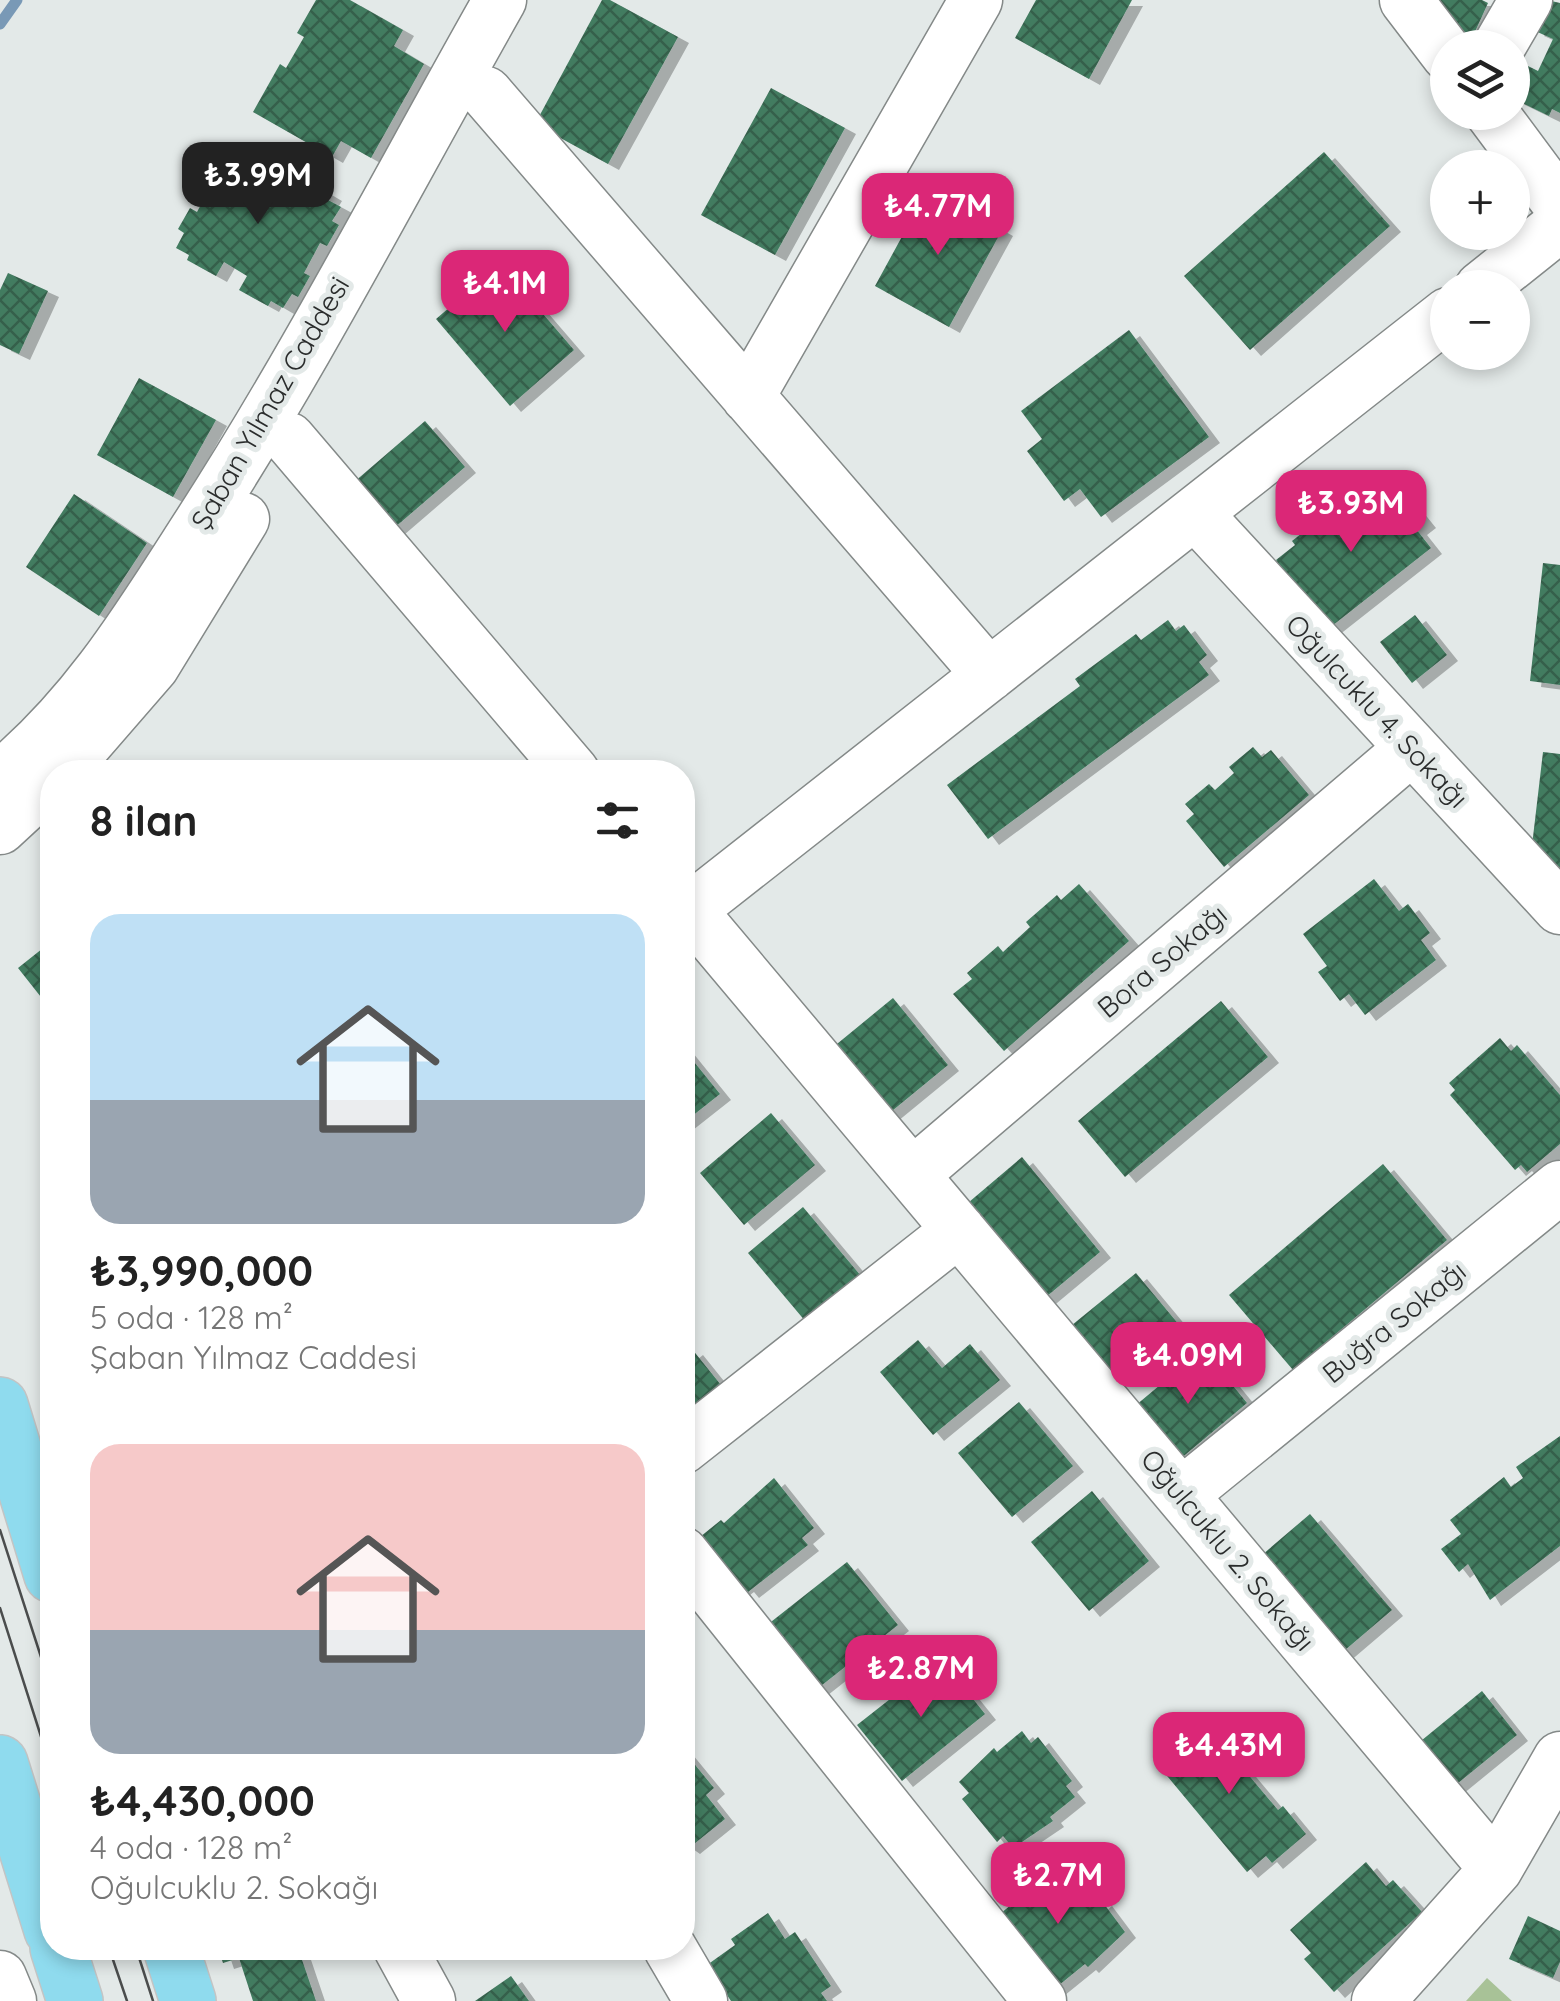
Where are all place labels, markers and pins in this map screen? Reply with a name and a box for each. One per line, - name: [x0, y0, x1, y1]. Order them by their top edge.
- pin: ₺3.99M: [177, 142, 339, 227]
- pin: ₺4.77M: [857, 173, 1019, 258]
- pin: ₺4.1M: [435, 250, 575, 335]
- pin: ₺3.93M: [1270, 470, 1432, 555]
- pin: ₺4.09M: [1107, 1322, 1269, 1407]
- pin: ₺2.87M: [840, 1635, 1002, 1720]
- pin: ₺4.43M: [1148, 1712, 1310, 1797]
- pin: ₺2.7M: [988, 1842, 1128, 1927]

